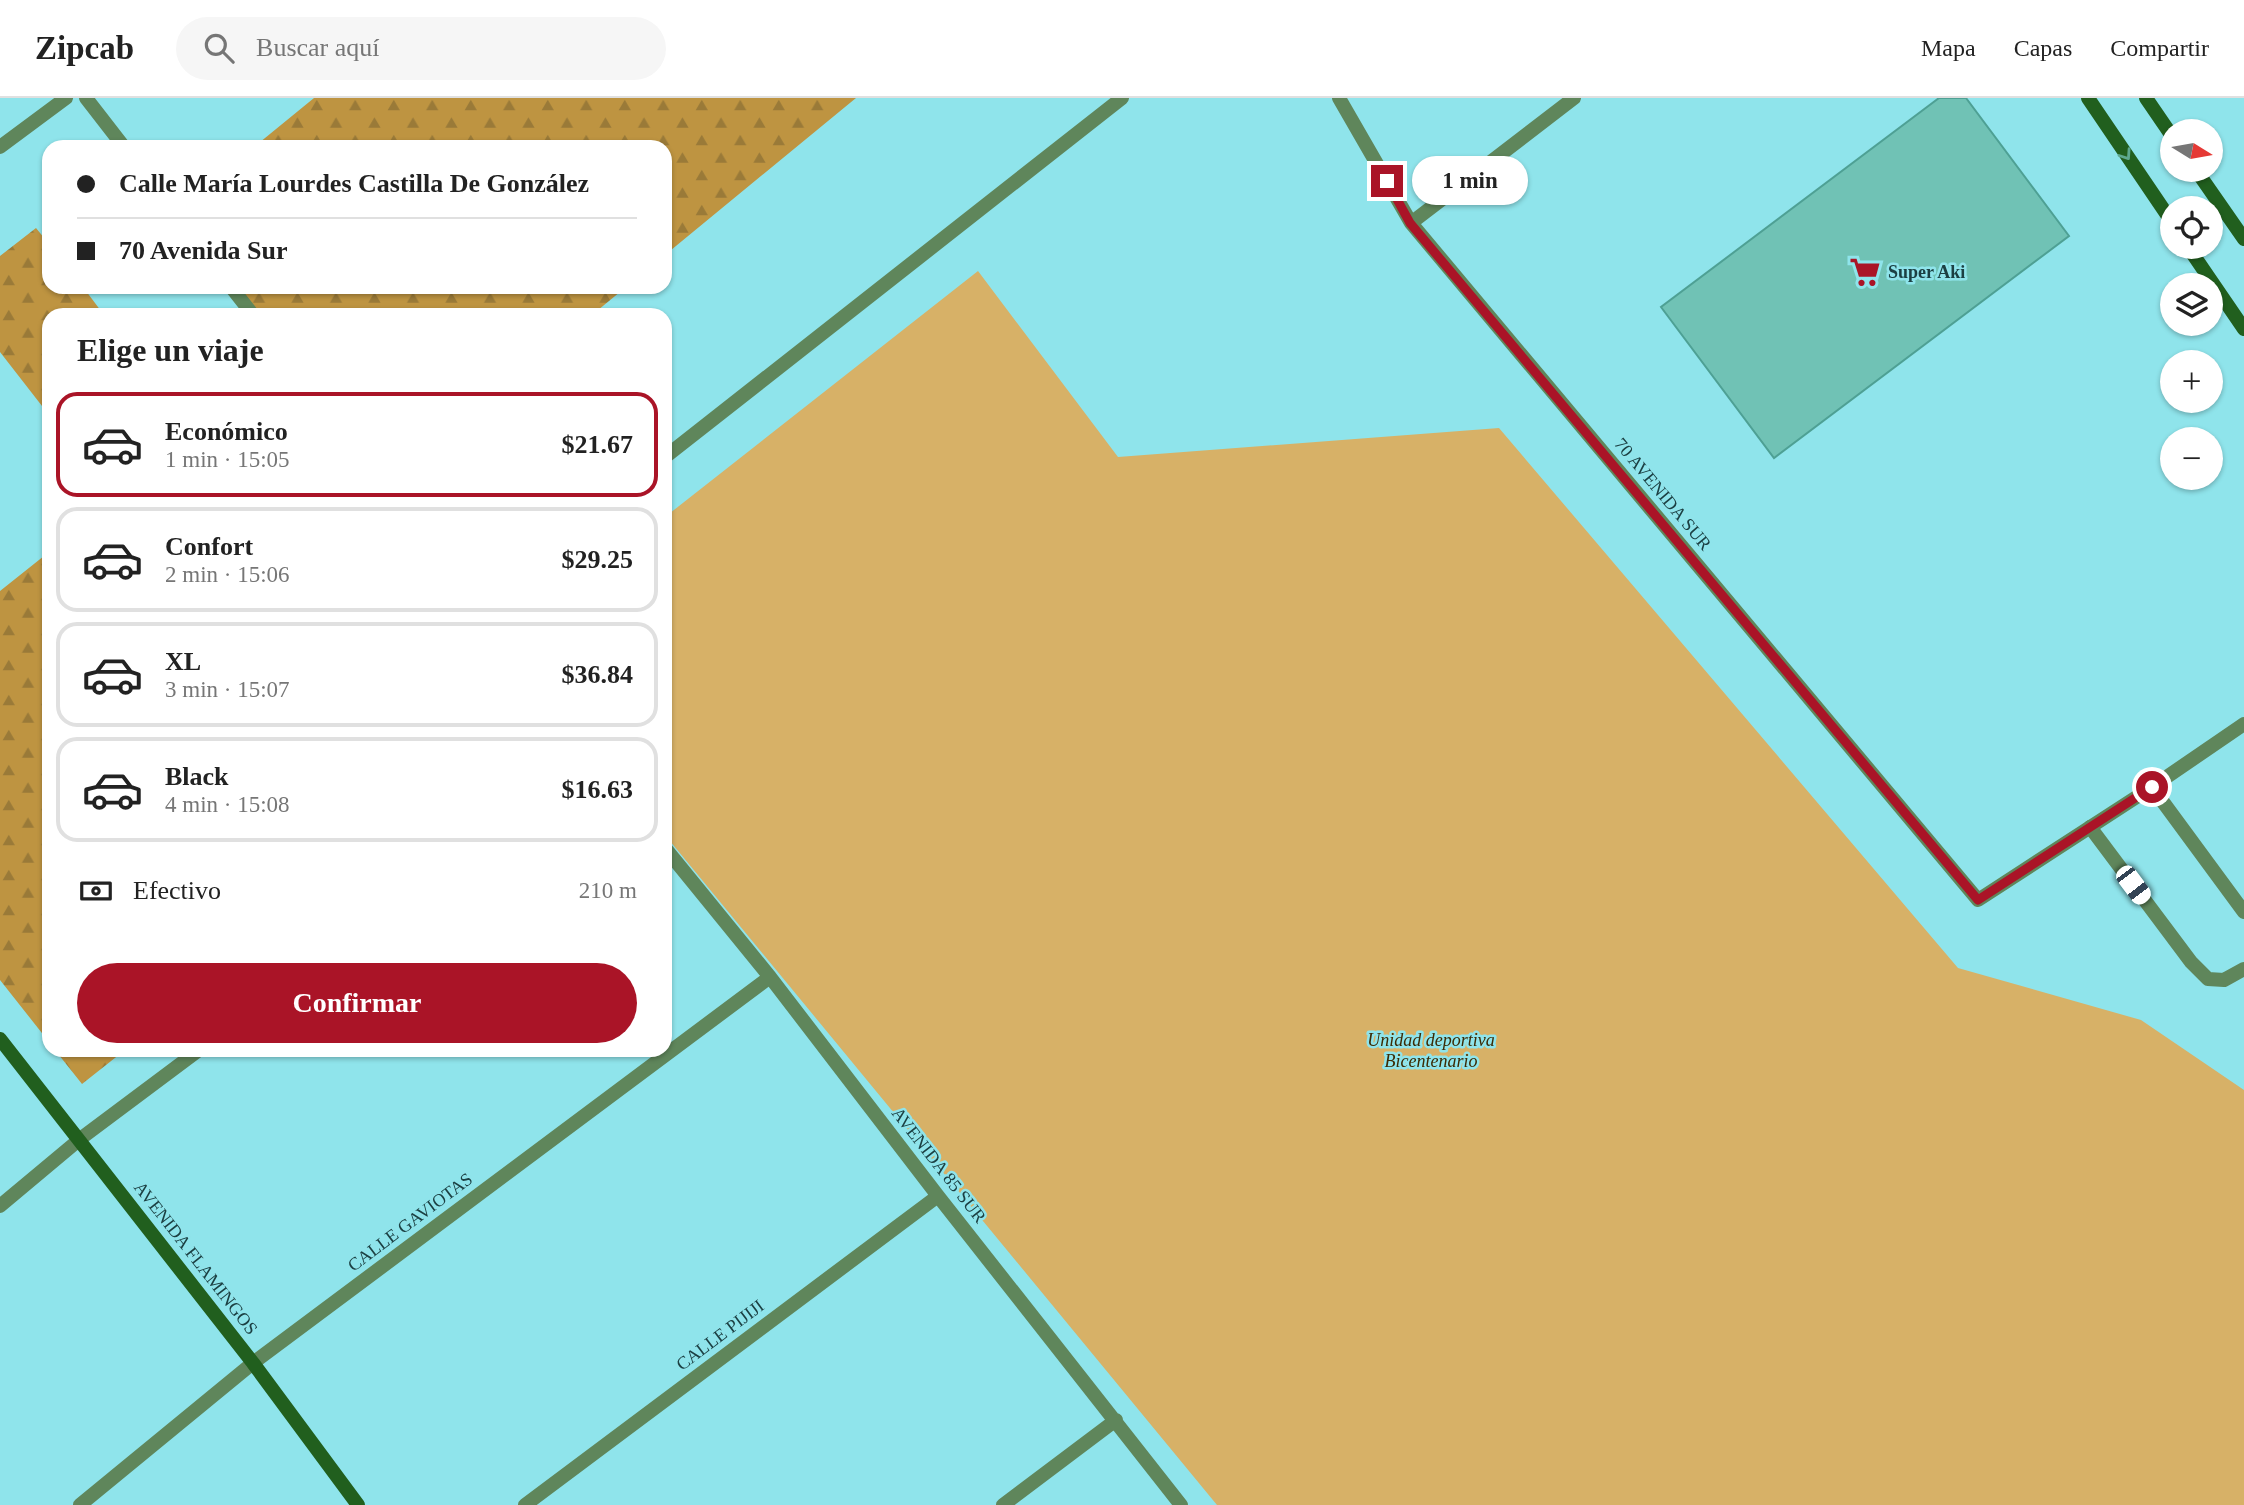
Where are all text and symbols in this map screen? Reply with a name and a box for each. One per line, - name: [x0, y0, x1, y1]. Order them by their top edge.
- search box: [176, 17, 666, 80]
- icon: search: [200, 29, 238, 67]
- text: Zipcab: [35, 30, 134, 66]
- text: Buscar aquí: [256, 33, 380, 62]
- text: Mapa: [1921, 35, 1976, 61]
- text: Capas: [2014, 35, 2072, 61]
- text: Compartir: [2110, 35, 2209, 61]
- north arrow: [2160, 119, 2222, 182]
- map controls: [2160, 119, 2223, 490]
- one-way arrow: [2118, 147, 2131, 160]
- callout: 1 min: [1412, 156, 1527, 206]
- route end: [1371, 165, 1403, 197]
- text: 1 min: [1442, 168, 1498, 193]
- text: Calle María Lourdes Castilla De González: [119, 169, 589, 198]
- button: locate: [2160, 196, 2223, 259]
- text: 70 Avenida Sur: [119, 236, 288, 265]
- supermarket icon: Super Aki: [1848, 255, 1882, 289]
- place label: Super Aki: [1888, 262, 1965, 282]
- button: layers: [2160, 273, 2223, 336]
- text: Elige un viaje: [77, 332, 264, 368]
- button: +: [2160, 350, 2223, 413]
- icon: car: [81, 413, 144, 476]
- text: Económico: [165, 417, 288, 446]
- button: −: [2160, 427, 2223, 490]
- text: $21.67: [562, 430, 633, 459]
- street label: 70 AVENIDA SUR: [1610, 434, 1716, 554]
- text: 1 min · 15:05: [165, 447, 290, 472]
- icon: car: [81, 528, 144, 591]
- text: Confort: [165, 532, 253, 561]
- text: $29.25: [562, 545, 633, 574]
- text: 2 min · 15:06: [165, 562, 290, 587]
- icon: car: [81, 643, 144, 706]
- text: XL: [165, 647, 201, 676]
- text: $36.84: [562, 660, 633, 689]
- text: 3 min · 15:07: [165, 677, 290, 702]
- icon: car: [81, 758, 144, 821]
- text: Black: [165, 762, 229, 791]
- route start: [2136, 771, 2168, 803]
- text: $16.63: [562, 775, 633, 804]
- text: 4 min · 15:08: [165, 792, 290, 817]
- car: [2112, 862, 2155, 908]
- icon: cash: [77, 872, 115, 910]
- text: Efectivo: [133, 876, 221, 905]
- text: 210 m: [579, 878, 637, 903]
- button: Confirmar: [77, 963, 637, 1043]
- park label: Unidad deportiva Bicentenario: [1367, 1030, 1495, 1071]
- street label: AVENIDA 85 SUR: [888, 1103, 990, 1227]
- street label: CALLE GAVIOTAS: [344, 1169, 476, 1275]
- street label: AVENIDA FLAMINGOS: [130, 1178, 262, 1338]
- street label: CALLE PIJIJI: [672, 1296, 768, 1374]

